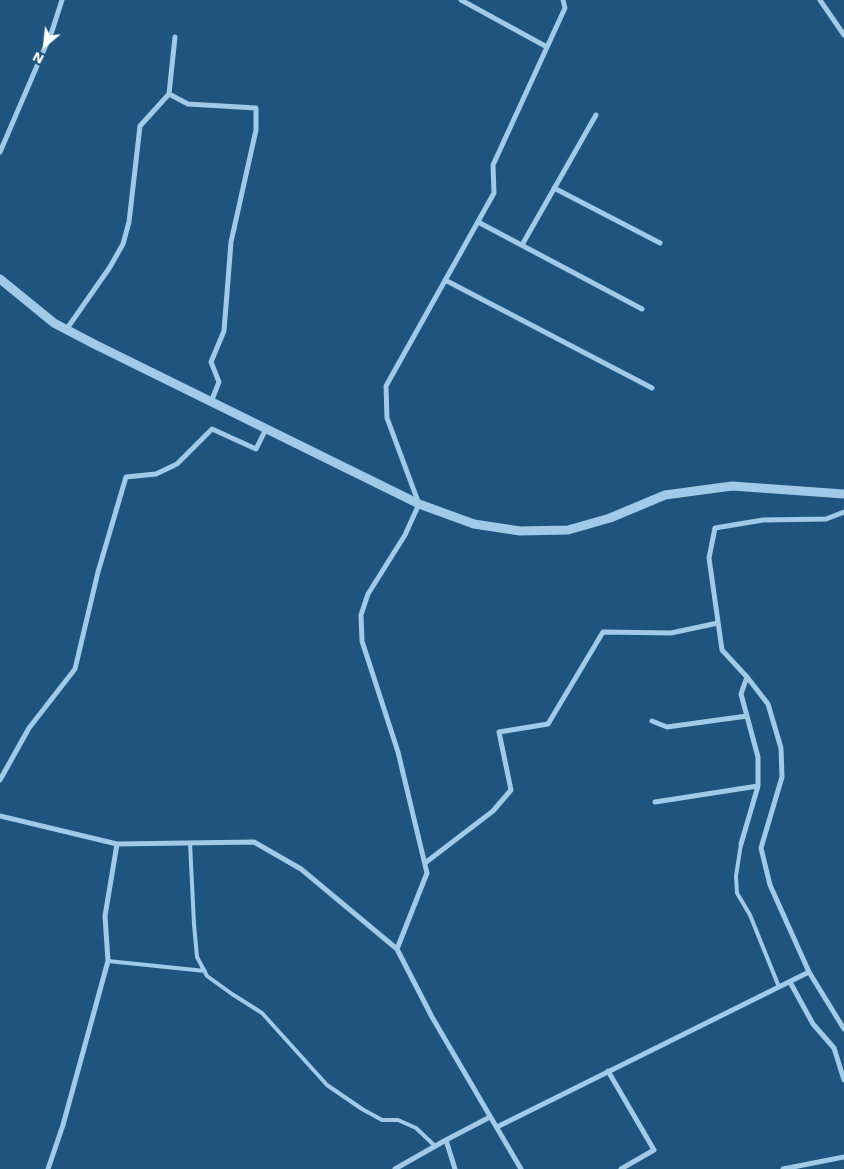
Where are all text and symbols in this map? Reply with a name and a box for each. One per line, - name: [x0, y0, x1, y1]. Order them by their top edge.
- north arrow: [20, 20, 70, 70]
- text: N: [30, 49, 46, 68]

